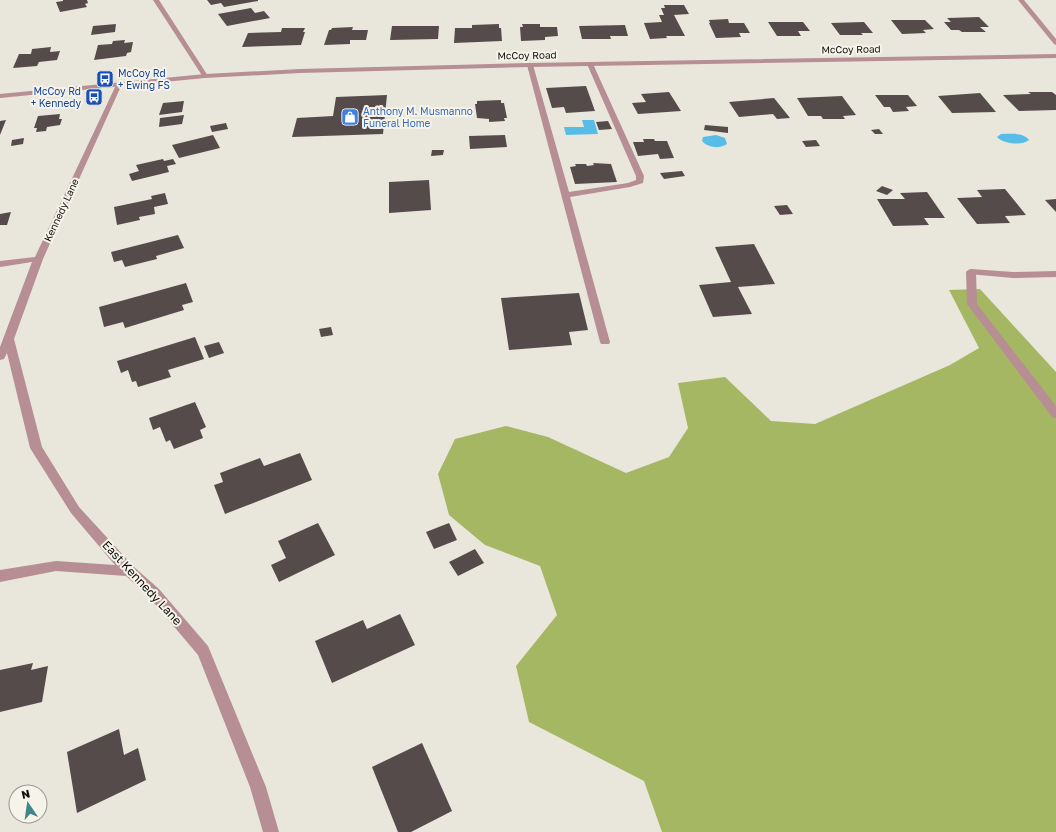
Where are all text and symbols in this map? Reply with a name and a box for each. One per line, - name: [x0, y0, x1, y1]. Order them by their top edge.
- street label: McCoy Road: [821, 42, 881, 56]
- street label: McCoy Road: [497, 48, 557, 62]
- place label: McCoy Rd + Ewing FS: [118, 67, 170, 91]
- bus stop icon: McCoy Rd + Ewing FS: [95, 69, 115, 89]
- place label: McCoy Rd + Kennedy: [31, 85, 81, 109]
- bus stop icon: McCoy Rd + Kennedy: [84, 87, 104, 107]
- place label: Anthony M. Musmanno Funeral Home: [363, 105, 473, 129]
- shop icon: Anthony M. Musmanno Funeral Home: [340, 107, 360, 127]
- street label: Kennedy Lane: [41, 176, 81, 243]
- street label: East Kennedy Lane: [99, 537, 185, 628]
- north arrow: [8, 784, 48, 824]
- text: N: [20, 786, 31, 801]

